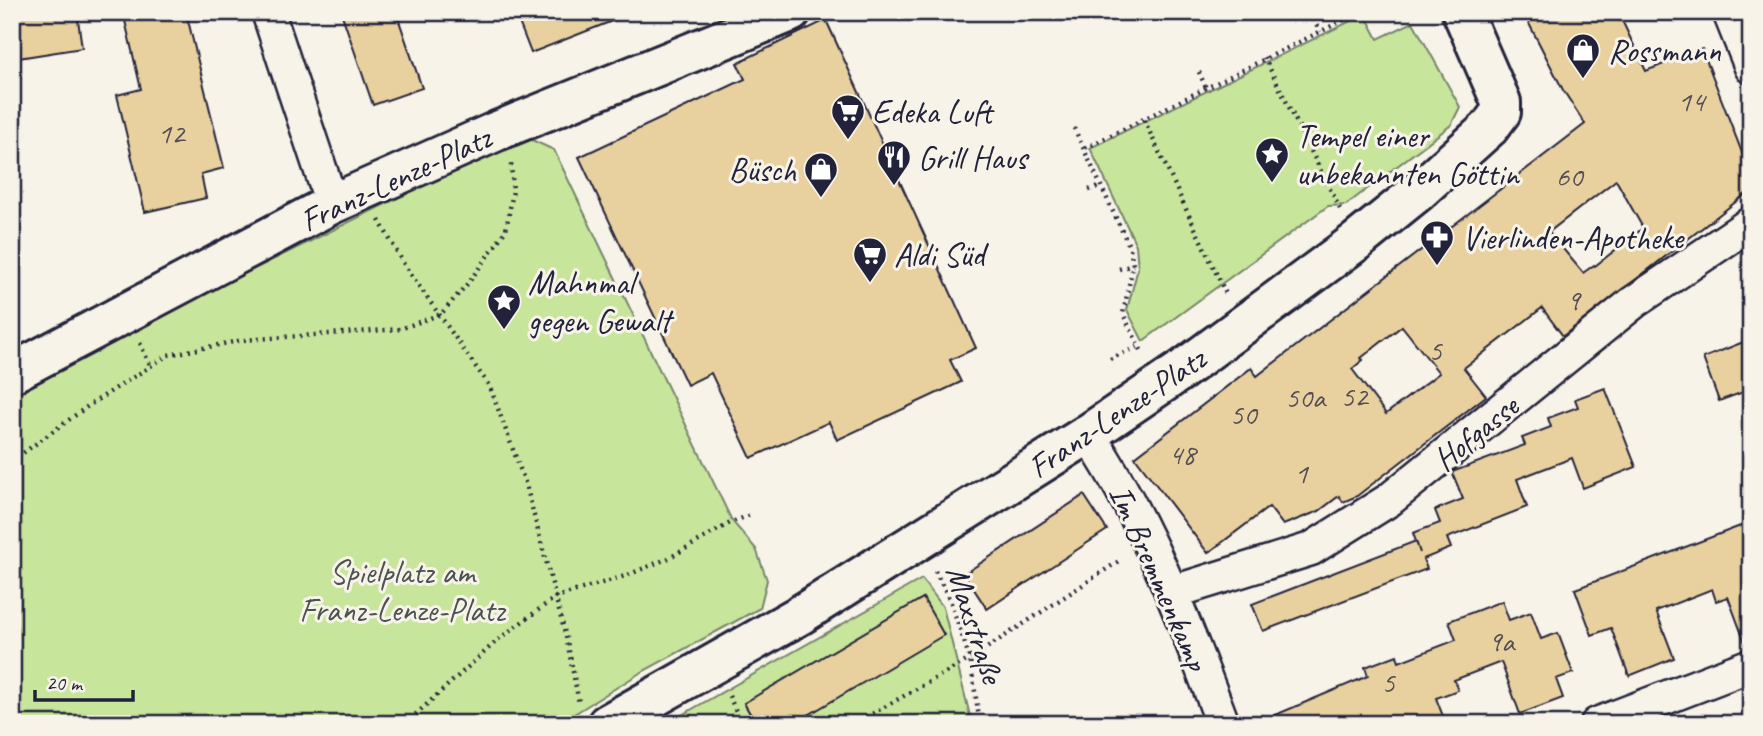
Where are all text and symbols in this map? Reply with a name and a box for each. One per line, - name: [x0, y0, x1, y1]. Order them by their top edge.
- place label: Rossmann: [1608, 30, 1721, 72]
- shop icon: Rossmann: [1564, 31, 1602, 80]
- house number: 14: [1678, 82, 1707, 120]
- place label: Edeka Luft: [872, 91, 995, 133]
- supermarket icon: Edeka Luft: [829, 92, 867, 141]
- house number: 12: [158, 114, 187, 152]
- street label: Franz-Lenze-Platz: [294, 115, 500, 241]
- place label: Tempel einer unbekannten Göttin: [1296, 115, 1521, 195]
- place icon: Tempel einer unbekannten Göttin: [1253, 135, 1291, 184]
- place label: Grill Haus: [918, 137, 1029, 179]
- restaurant icon: Grill Haus: [875, 138, 913, 187]
- place label: Büsch: [729, 149, 797, 191]
- shop icon: Büsch: [802, 150, 840, 199]
- house number: 60: [1556, 157, 1585, 195]
- place label: Vierlinden-Apotheke: [1462, 217, 1685, 259]
- pharmacy icon: Vierlinden-Apotheke: [1418, 218, 1456, 267]
- place label: Aldi Süd: [894, 234, 990, 276]
- supermarket icon: Aldi Süd: [851, 235, 889, 284]
- place label: Mahnmal gegen Gewalt: [528, 262, 675, 342]
- house number: 9: [1566, 281, 1582, 319]
- place icon: Mahnmal gegen Gewalt: [485, 282, 523, 331]
- house number: 5: [1428, 331, 1443, 369]
- street label: Franz-Lenze-Platz: [1020, 337, 1216, 488]
- house number: 52: [1341, 377, 1370, 415]
- house number: 50a: [1285, 378, 1327, 416]
- street label: Hofgasse: [1424, 384, 1529, 480]
- house number: 50: [1230, 395, 1259, 433]
- house number: 48: [1169, 435, 1198, 473]
- house number: 1: [1294, 454, 1309, 492]
- street label: Im Bremmenkamp: [1100, 478, 1220, 679]
- park label: Spielplatz am Franz-Lenze-Platz: [299, 551, 507, 631]
- street label: Maxstraße: [936, 560, 1014, 690]
- house number: 9a: [1488, 622, 1516, 660]
- scale bar: [35, 659, 133, 703]
- house number: 5: [1381, 663, 1396, 701]
- text: 20 m: [46, 670, 84, 696]

